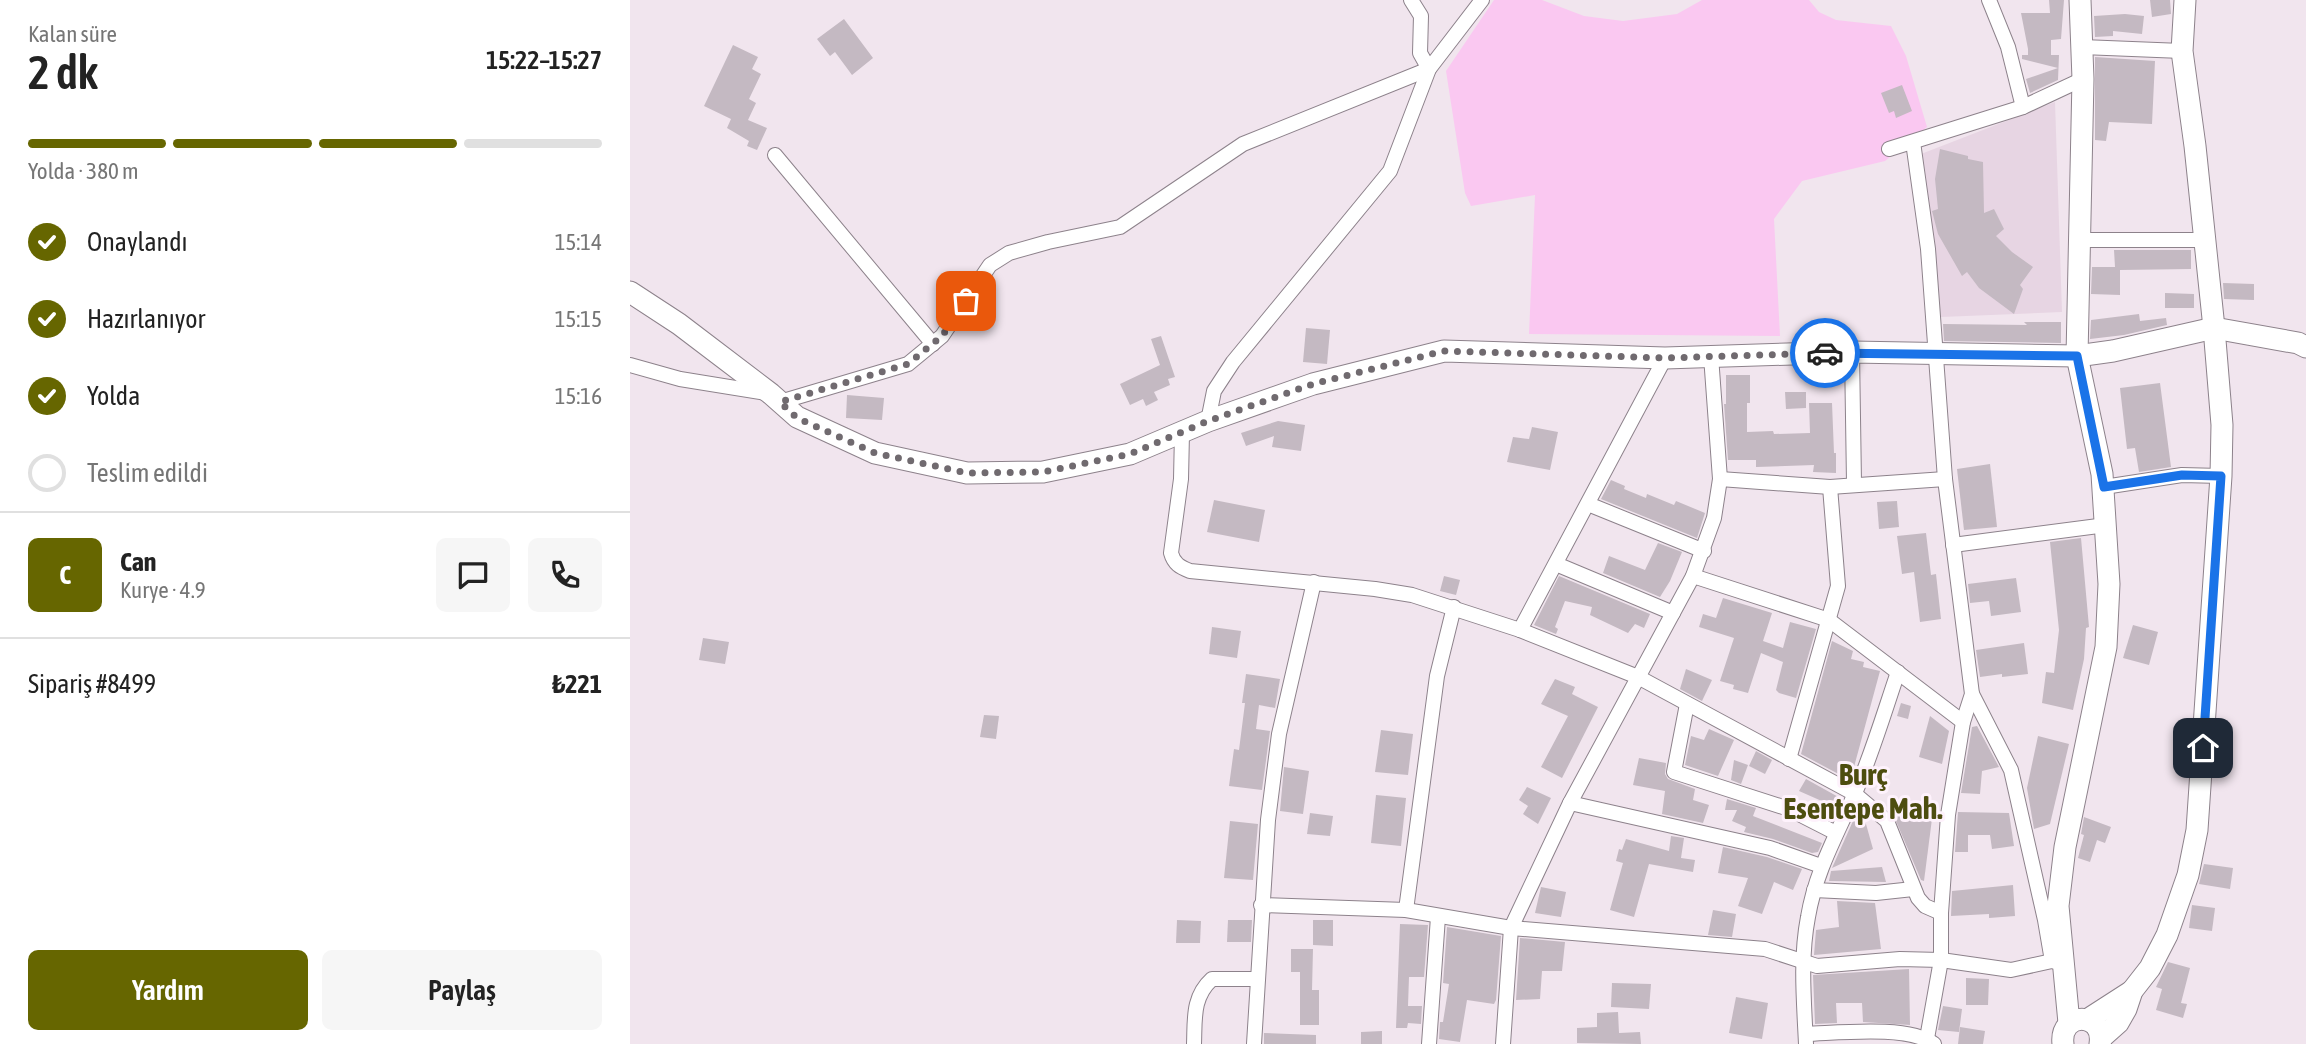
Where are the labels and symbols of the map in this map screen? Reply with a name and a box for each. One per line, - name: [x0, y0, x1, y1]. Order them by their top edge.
- pin: [936, 271, 996, 331]
- courier: [1790, 318, 1860, 388]
- pin: [2173, 718, 2233, 778]
- district label: Burç Esentepe Mah.: [1783, 757, 1943, 825]

